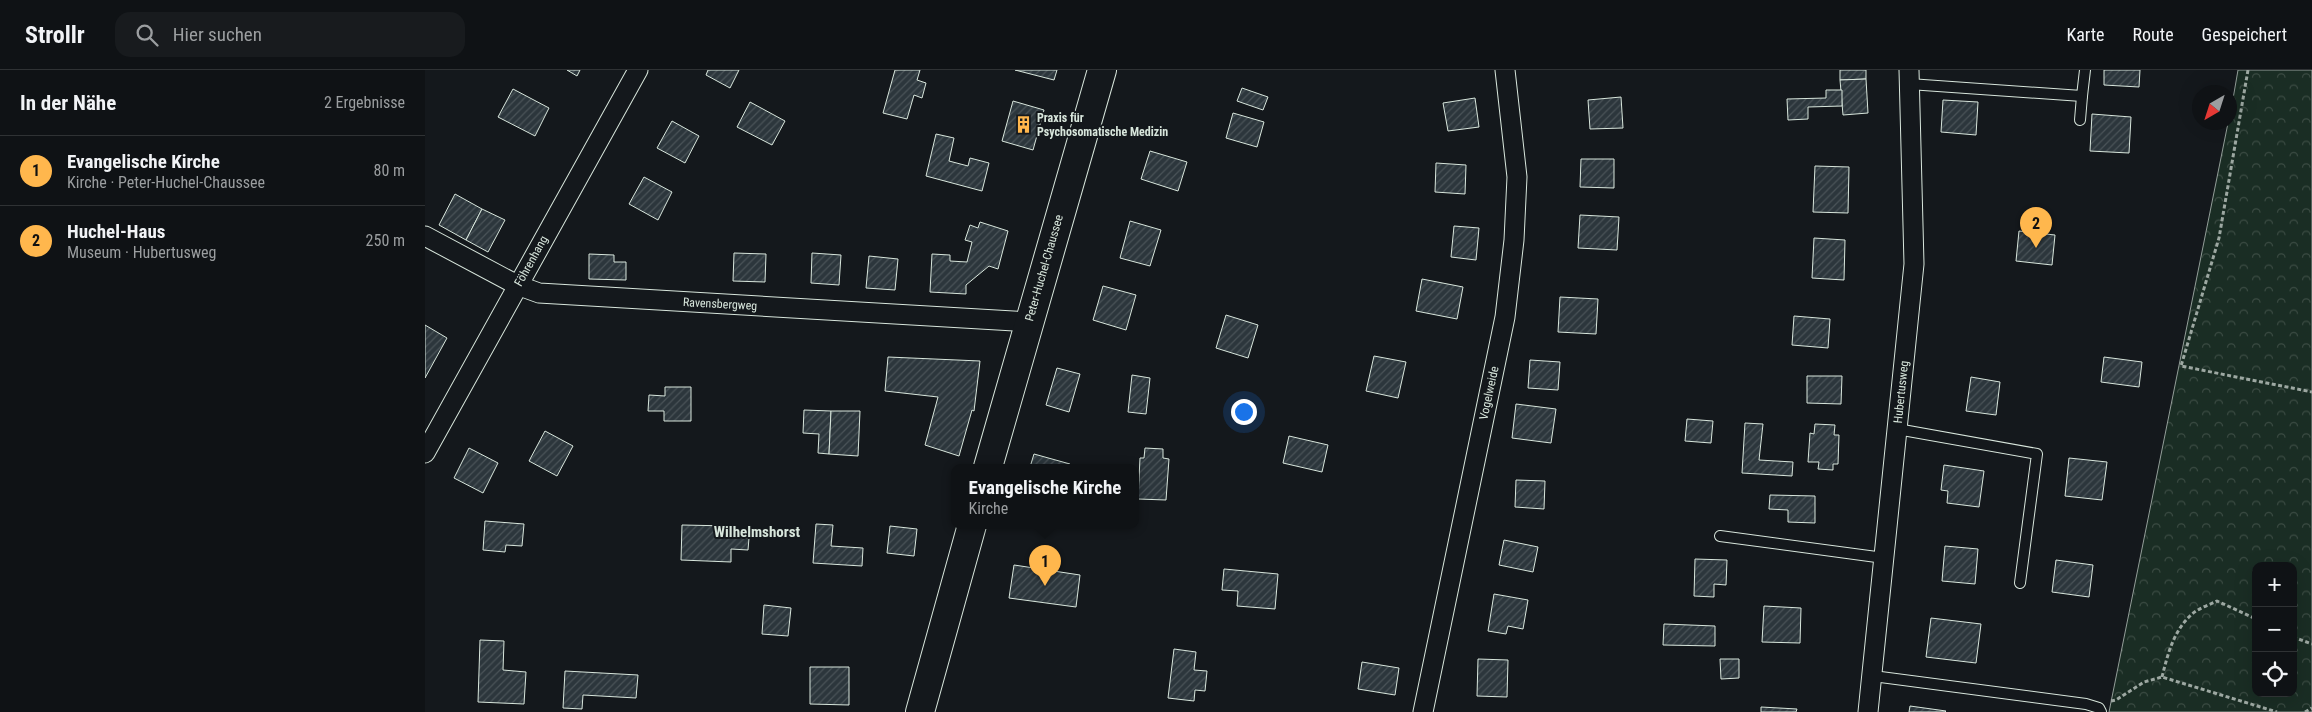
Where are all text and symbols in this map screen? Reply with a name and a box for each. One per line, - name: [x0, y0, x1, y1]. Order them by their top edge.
- search box: [115, 12, 465, 57]
- text: Strollr: [25, 21, 85, 49]
- icon: search: [133, 21, 161, 49]
- text: Hier suchen: [173, 23, 262, 46]
- text: Karte: [2066, 24, 2105, 45]
- text: Route: [2133, 24, 2174, 45]
- text: Gespeichert: [2202, 24, 2287, 45]
- north arrow: [2192, 85, 2237, 130]
- text: In der Nähe: [20, 91, 116, 115]
- text: 2 Ergebnisse: [324, 93, 405, 112]
- place label: Praxis für Psychosomatische Medizin: [1037, 111, 1168, 139]
- building icon: Praxis für Psychosomatische Medizin: [1013, 115, 1033, 135]
- text: Evangelische Kirche: [67, 150, 220, 173]
- text: 1: [32, 161, 40, 180]
- text: 80 m: [373, 161, 405, 180]
- text: Kirche · Peter-Huchel-Chaussee: [67, 173, 265, 192]
- pin: 2: [2020, 207, 2052, 248]
- street label: Peter-Huchel-Chaussee: [1022, 213, 1066, 323]
- text: Huchel-Haus: [67, 220, 165, 243]
- text: 2: [32, 231, 40, 250]
- text: 250 m: [366, 231, 405, 250]
- street label: Föhrenhang: [511, 233, 551, 289]
- text: Museum · Hubertusweg: [67, 243, 217, 262]
- street label: Ravensbergweg: [683, 295, 758, 313]
- street label: Hubertusweg: [1891, 360, 1911, 424]
- street label: Vogelweide: [1476, 365, 1502, 421]
- your location: [1231, 399, 1257, 425]
- popup: [951, 464, 1139, 529]
- text: Evangelische Kirche: [969, 476, 1121, 499]
- text: Kirche: [969, 499, 1008, 518]
- district label: Wilhelmshorst: [714, 523, 801, 541]
- pin: 1: [1029, 545, 1061, 586]
- map controls: [2252, 562, 2297, 697]
- button: +: [2252, 562, 2297, 607]
- button: −: [2252, 607, 2297, 652]
- button: locate: [2252, 652, 2297, 697]

